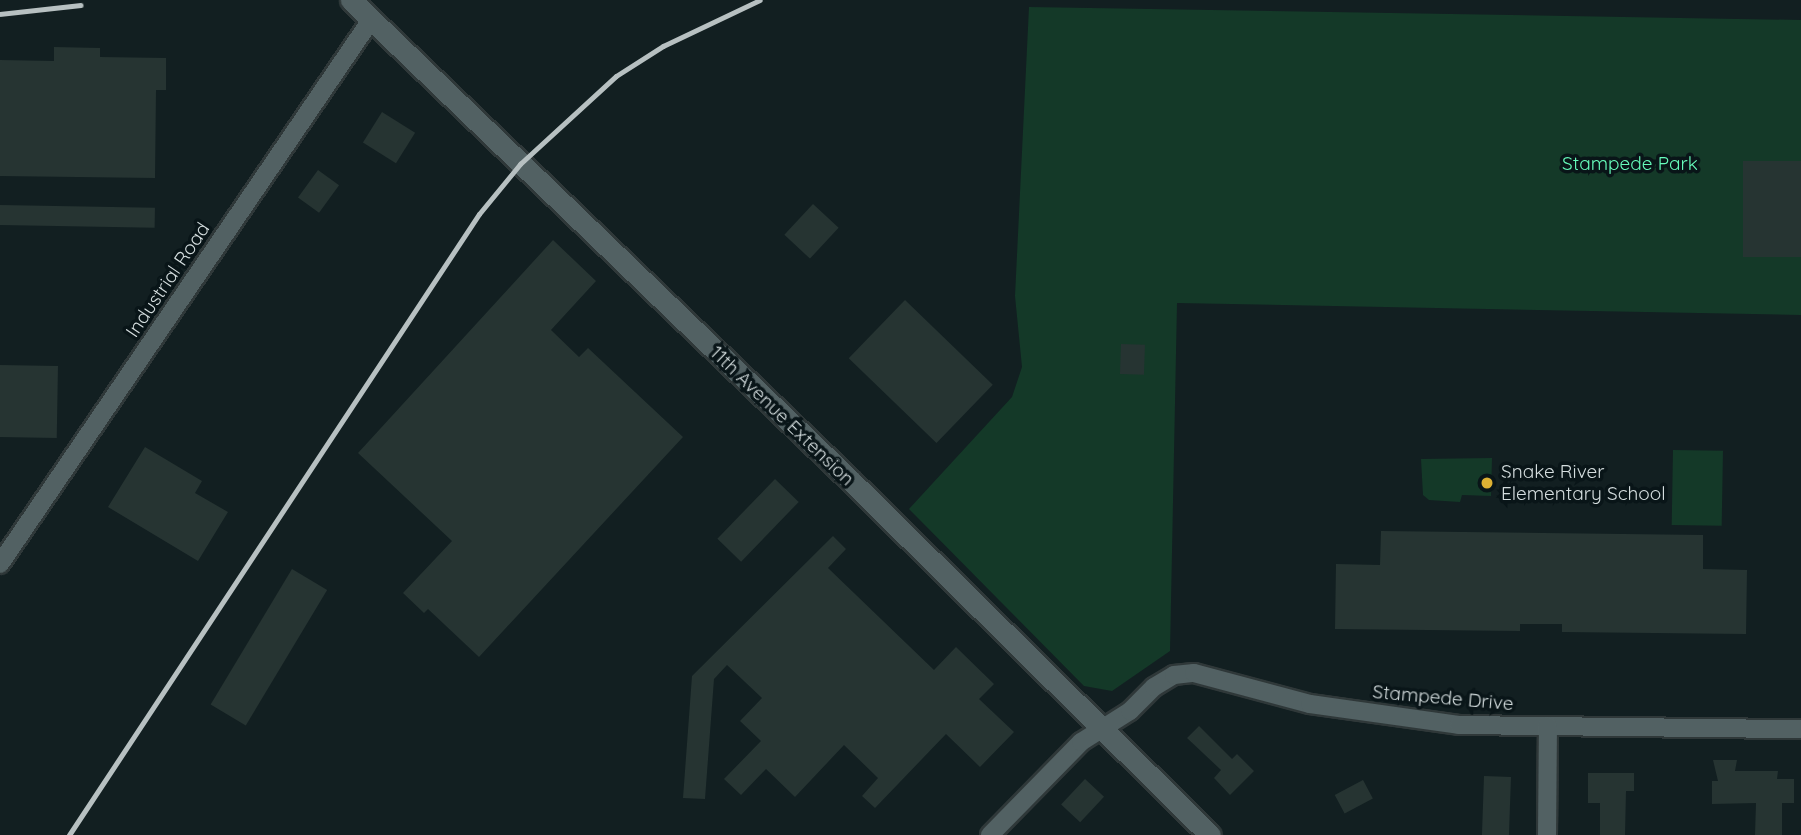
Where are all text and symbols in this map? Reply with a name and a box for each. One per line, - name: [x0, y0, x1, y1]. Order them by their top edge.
- park label: Stampede Park: [1562, 153, 1698, 175]
- street label: Industrial Road: [121, 218, 215, 342]
- street label: 11th Avenue Extension: [705, 341, 859, 491]
- place label: Snake River Elementary School: [1501, 461, 1666, 505]
- marker: Snake River Elementary School: [1479, 475, 1495, 491]
- street label: Stampede Drive: [1372, 680, 1514, 716]

